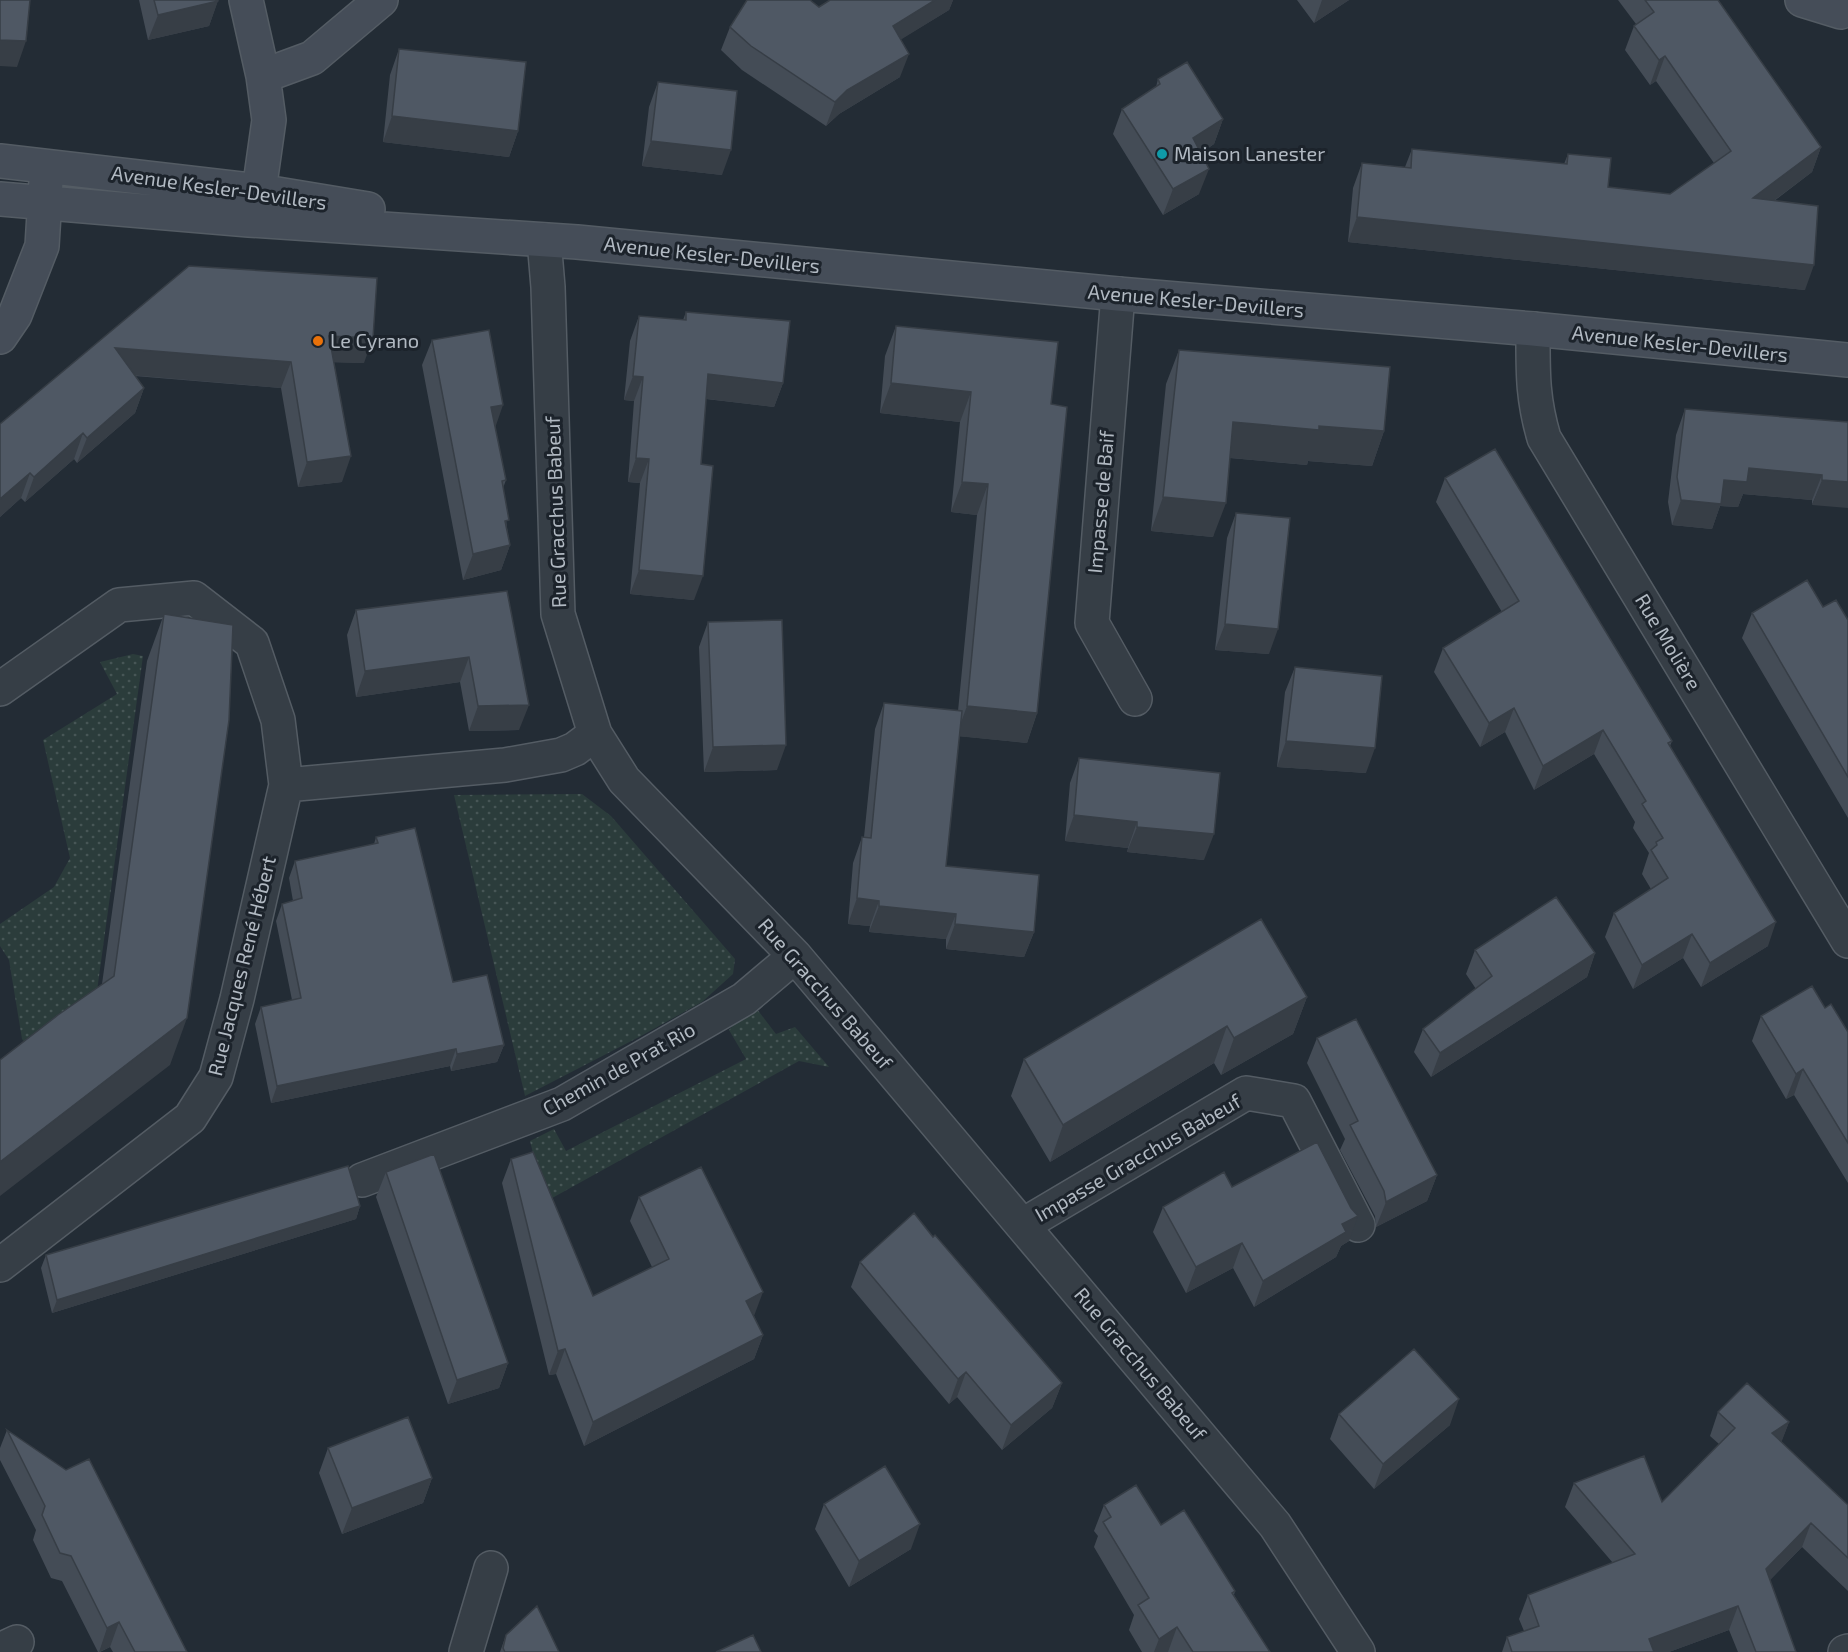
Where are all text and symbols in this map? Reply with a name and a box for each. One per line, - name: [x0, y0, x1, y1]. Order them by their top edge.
- place label: Maison Lanester: [1174, 141, 1325, 165]
- marker: Maison Lanester: [1155, 147, 1169, 161]
- street label: Avenue Kesler-Devillers: [110, 160, 328, 214]
- street label: Avenue Kesler-Devillers: [603, 231, 821, 277]
- street label: Avenue Kesler-Devillers: [1087, 279, 1305, 321]
- street label: Avenue Kesler-Devillers: [1571, 320, 1789, 366]
- place label: Le Cyrano: [330, 328, 419, 352]
- marker: Le Cyrano: [311, 334, 325, 348]
- street label: Rue Gracchus Babeuf: [540, 415, 570, 608]
- street label: Impasse de Baif: [1082, 429, 1118, 574]
- street label: Rue Molière: [1631, 589, 1707, 694]
- street label: Rue Jacques René Hébert: [202, 853, 280, 1078]
- street label: Rue Gracchus Babeuf: [754, 913, 898, 1074]
- street label: Chemin de Prat Rio: [538, 1016, 699, 1120]
- street label: Impasse Gracchus Babeuf: [1030, 1088, 1245, 1226]
- street label: Rue Gracchus Babeuf: [1070, 1282, 1212, 1445]

